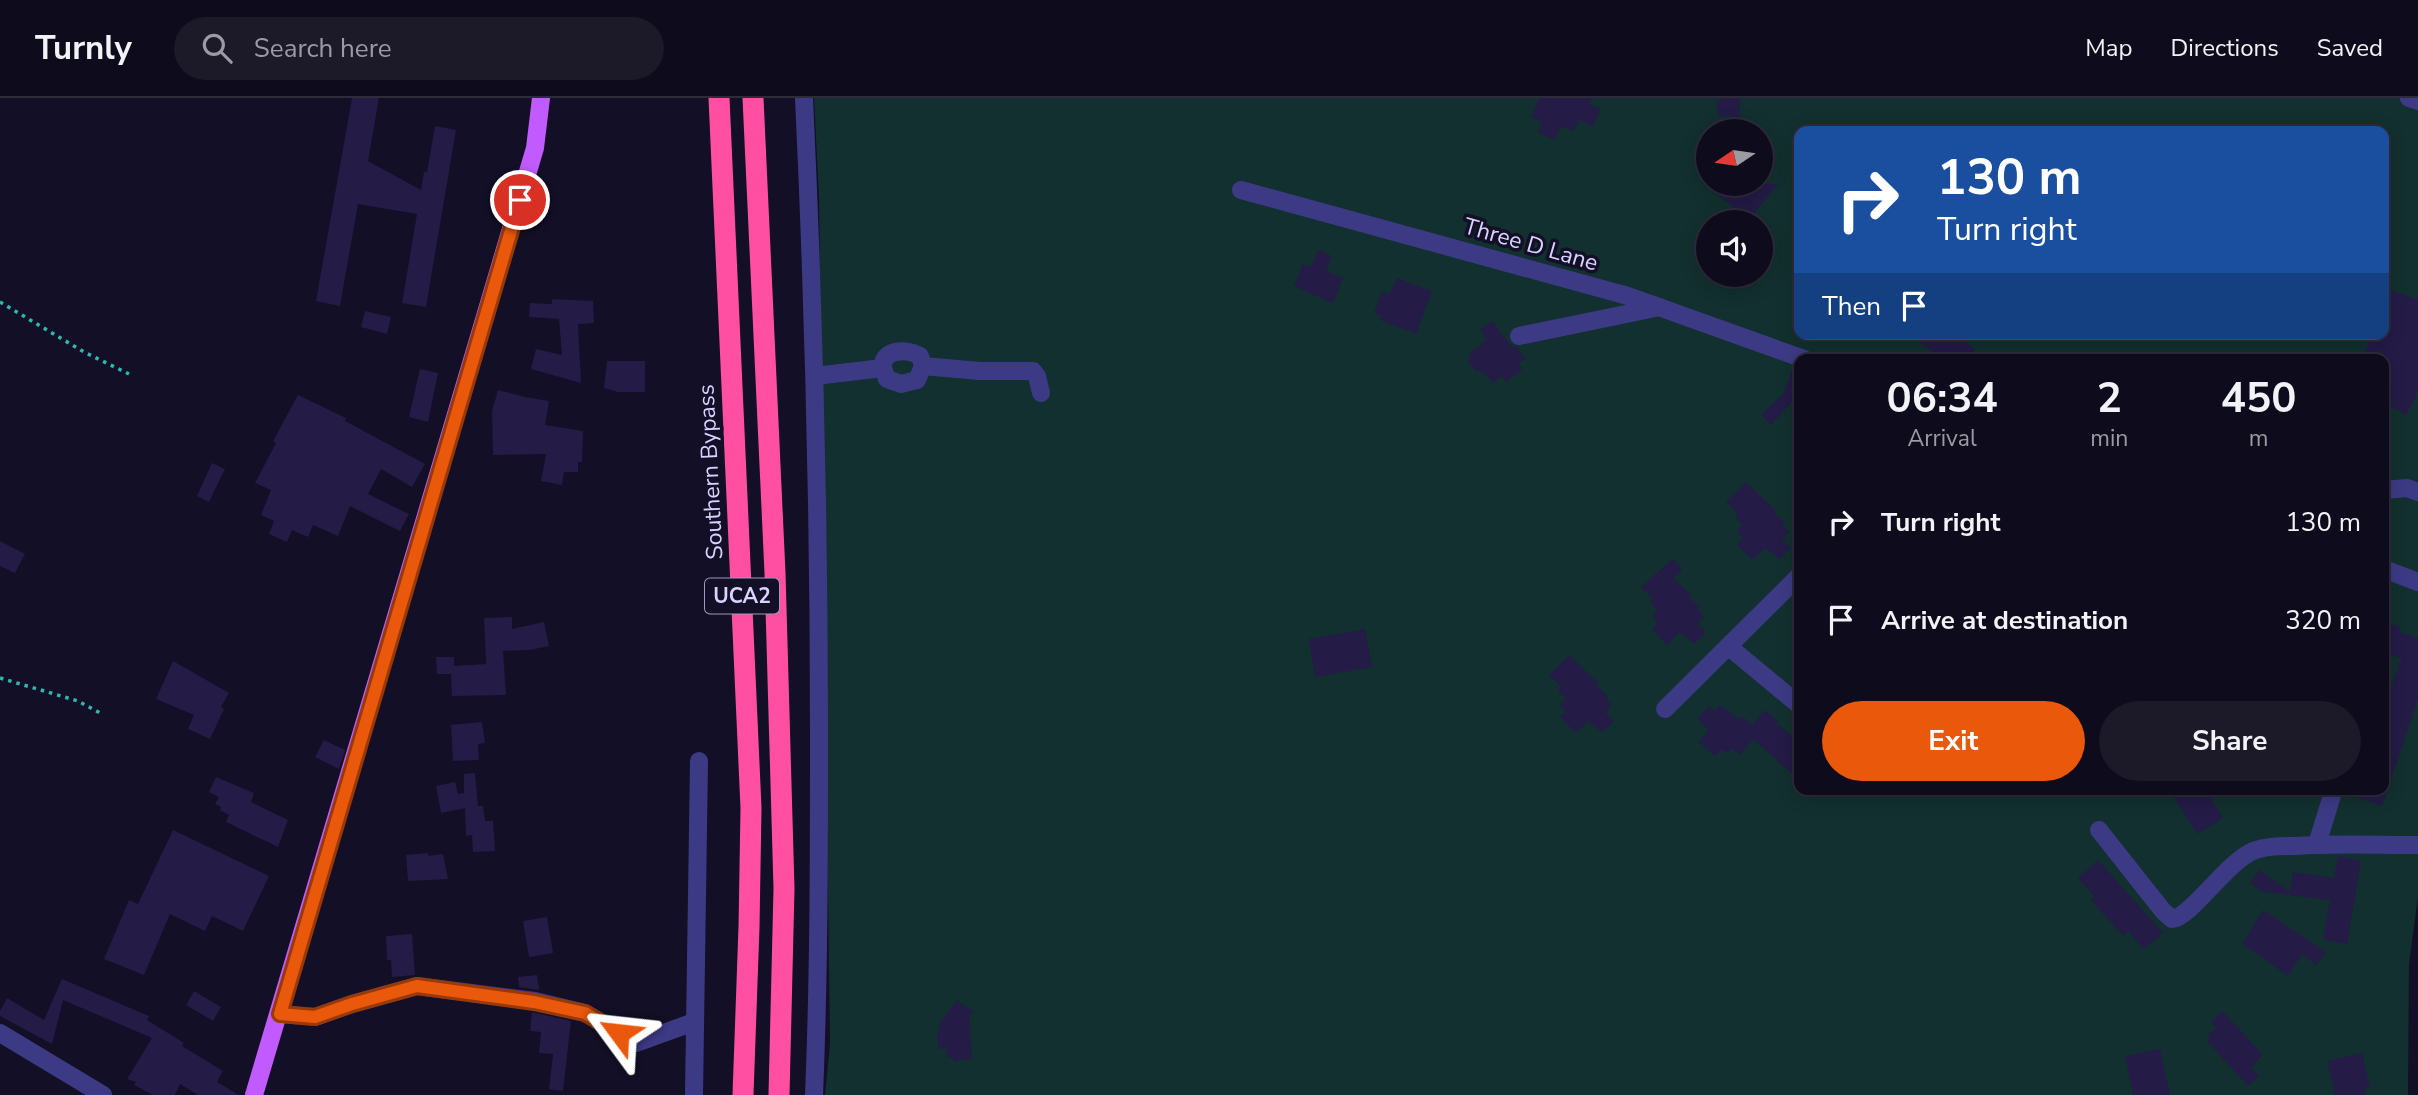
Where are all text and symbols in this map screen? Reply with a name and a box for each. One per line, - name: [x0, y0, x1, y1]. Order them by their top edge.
- search box: [174, 17, 664, 80]
- text: Turnly: [35, 26, 132, 71]
- icon: search: [198, 29, 236, 67]
- text: Search here: [254, 31, 392, 66]
- text: Map: [2085, 32, 2132, 64]
- text: Directions: [2170, 32, 2279, 64]
- text: Saved: [2317, 32, 2383, 64]
- north arrow: [1696, 119, 1773, 196]
- map controls: [1696, 119, 1773, 287]
- text: 130 m: [1937, 144, 2081, 211]
- icon: right: [1822, 154, 1913, 245]
- pin: [490, 170, 550, 230]
- icon: arrive: [501, 181, 539, 219]
- text: Turn right: [1937, 208, 2077, 251]
- button: sound: [1696, 210, 1773, 287]
- street label: Three D Lane: [1460, 211, 1602, 278]
- icon: arrive: [1895, 287, 1933, 325]
- text: Then: [1822, 289, 1881, 324]
- text: 06:34: [1887, 370, 1998, 427]
- text: 2: [2097, 370, 2122, 427]
- text: 450: [2221, 370, 2296, 427]
- street label: Southern Bypass: [690, 384, 731, 560]
- text: Arrival: [1908, 423, 1977, 454]
- text: min: [2090, 423, 2128, 454]
- text: m: [2249, 423, 2269, 454]
- icon: right: [1822, 503, 1860, 541]
- text: Turn right: [1881, 505, 2000, 540]
- text: 130 m: [2285, 505, 2361, 540]
- road number: UCA2: [705, 578, 779, 614]
- icon: arrive: [1822, 601, 1860, 639]
- text: Arrive at destination: [1881, 603, 2128, 638]
- text: 320 m: [2285, 603, 2361, 638]
- button: Exit: [1822, 701, 2085, 781]
- button: Share: [2099, 701, 2361, 781]
- position arrow: [582, 996, 656, 1070]

